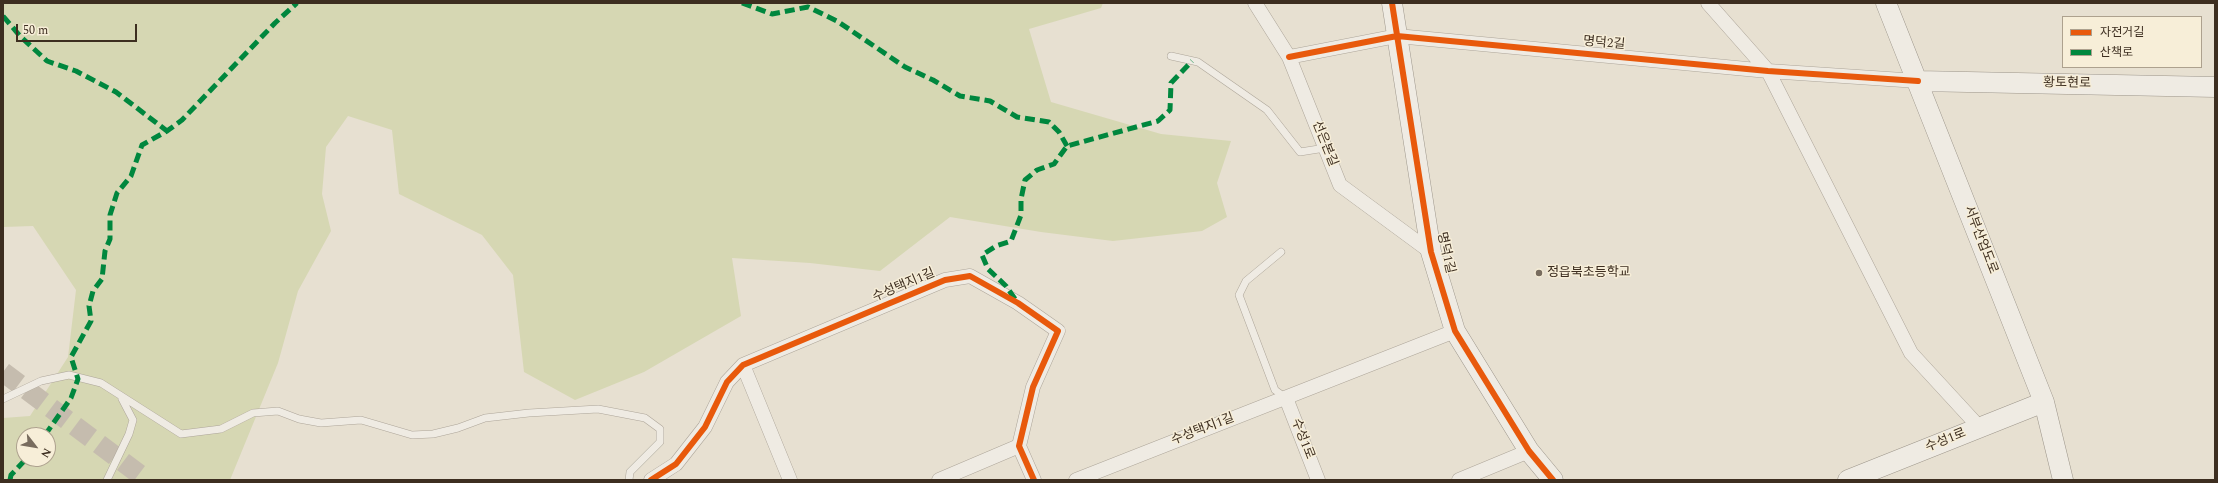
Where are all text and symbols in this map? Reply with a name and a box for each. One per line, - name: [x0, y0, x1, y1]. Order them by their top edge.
- scale bar: [18, 16, 139, 42]
- legend: [2062, 16, 2202, 68]
- text: 50 m: [23, 21, 48, 40]
- text: 자전거길: [2100, 23, 2144, 42]
- street label: 명덕2길: [1582, 34, 1626, 54]
- text: 산책로: [2100, 43, 2133, 62]
- street label: 황토현로: [2043, 76, 2091, 92]
- street label: 선은본길: [1308, 119, 1340, 169]
- street label: 서부산업도로: [1960, 204, 2000, 276]
- street label: 명덕1길: [1433, 231, 1457, 275]
- place label: 정읍북초등학교: [1547, 265, 1631, 281]
- street label: 수성택지1길: [870, 266, 938, 306]
- marker: 정읍북초등학교: [1534, 268, 1544, 278]
- street label: 수성택지1길: [1169, 411, 1237, 449]
- street label: 수성1로: [1287, 416, 1317, 462]
- street label: 수성1로: [1923, 426, 1969, 456]
- north arrow: [16, 427, 56, 467]
- text: N: [36, 445, 55, 461]

